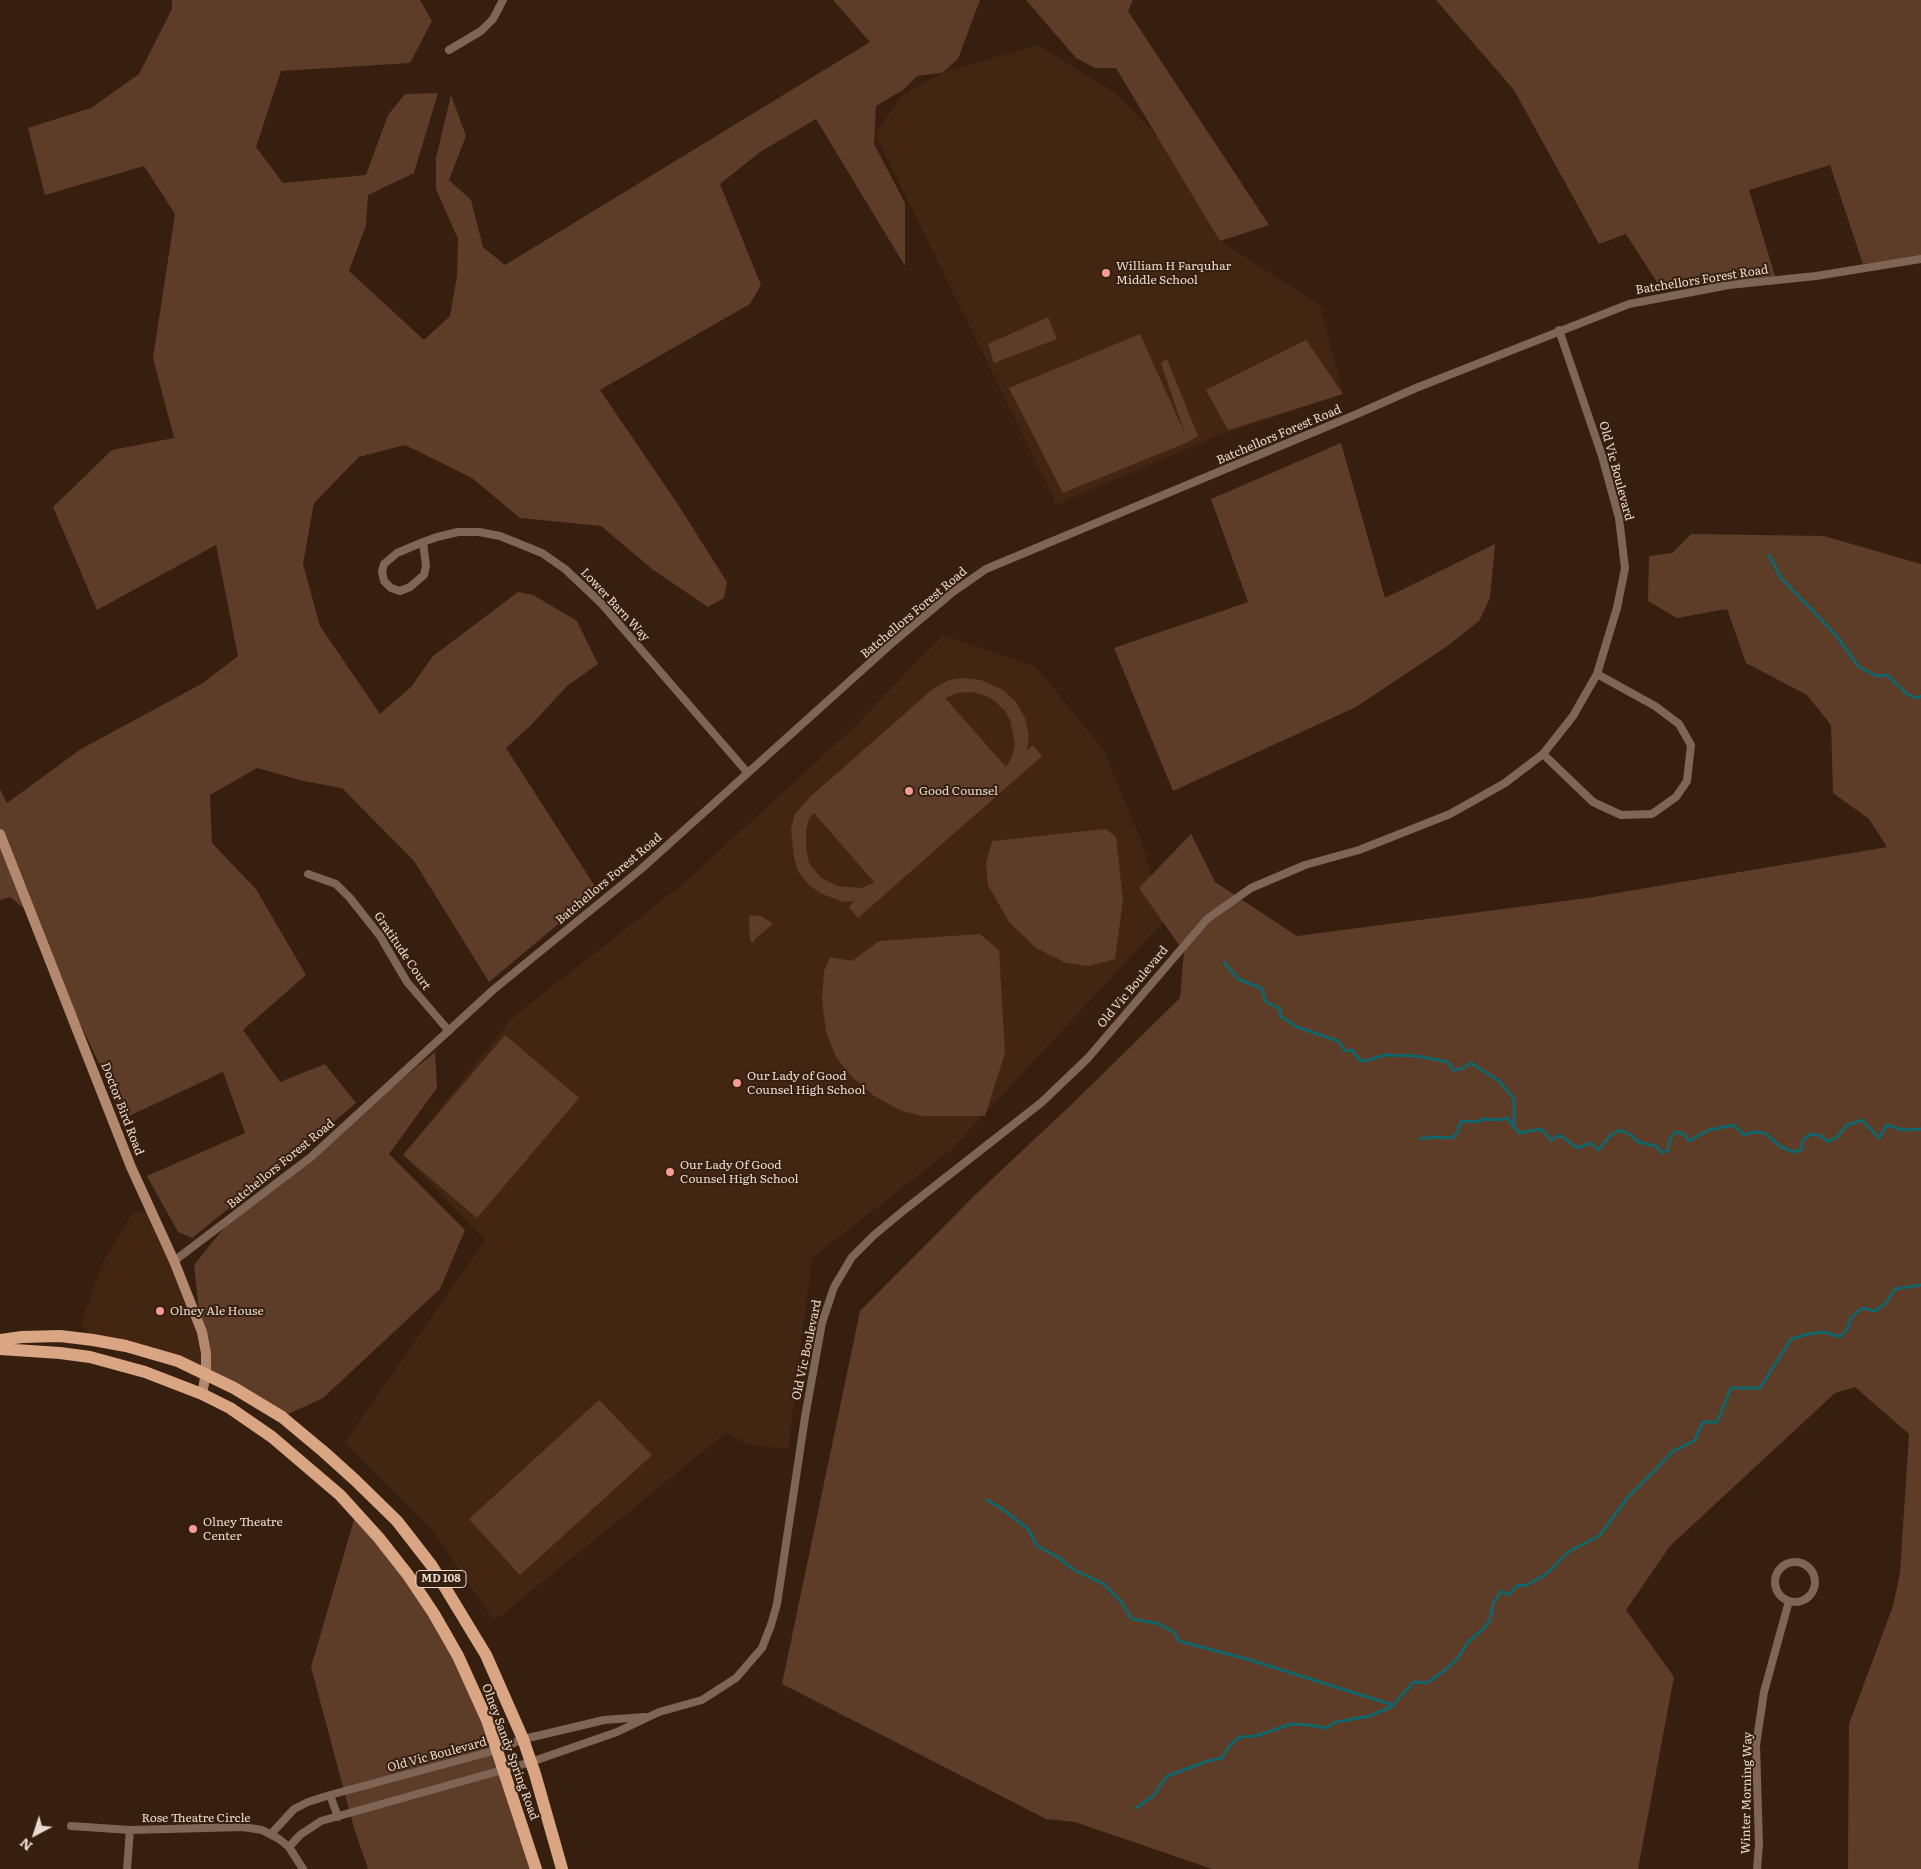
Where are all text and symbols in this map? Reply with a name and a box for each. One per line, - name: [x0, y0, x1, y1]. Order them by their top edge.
- place label: William H Farquhar Middle School: [1116, 259, 1231, 287]
- street label: Batchellors Forest Road: [1635, 262, 1769, 298]
- marker: William H Farquhar Middle School: [1100, 267, 1112, 279]
- street label: Batchellors Forest Road: [1214, 402, 1344, 468]
- street label: Old Vic Boulevard: [1596, 420, 1636, 522]
- street label: Batchellors Forest Road: [858, 564, 970, 662]
- street label: Lower Barn Way: [577, 565, 653, 645]
- place label: Good Counsel: [919, 784, 998, 798]
- marker: Good Counsel: [903, 785, 915, 797]
- street label: Batchellors Forest Road: [553, 830, 665, 928]
- street label: Gratitude Court: [371, 909, 433, 993]
- street label: Old Vic Boulevard: [1095, 943, 1171, 1031]
- street label: Doctor Bird Road: [98, 1061, 146, 1157]
- place label: Our Lady of Good Counsel High School: [747, 1069, 866, 1097]
- marker: Our Lady of Good Counsel High School: [731, 1077, 743, 1089]
- street label: Batchellors Forest Road: [224, 1116, 338, 1212]
- place label: Our Lady Of Good Counsel High School: [680, 1158, 799, 1186]
- marker: Our Lady Of Good Counsel High School: [664, 1166, 676, 1178]
- street label: Old Vic Boulevard: [789, 1298, 825, 1402]
- place label: Olney Ale House: [170, 1304, 264, 1318]
- marker: Olney Ale House: [154, 1305, 166, 1317]
- place label: Olney Theatre Center: [203, 1515, 283, 1543]
- marker: Olney Theatre Center: [187, 1523, 199, 1535]
- road number: MD 108: [416, 1570, 466, 1588]
- street label: Olney Sandy Spring Road: [479, 1682, 541, 1822]
- street label: Winter Morning Way: [1739, 1732, 1755, 1854]
- street label: Old Vic Boulevard: [386, 1735, 488, 1775]
- north arrow: [10, 1809, 60, 1859]
- street label: Rose Theatre Circle: [141, 1811, 251, 1825]
- text: N: [14, 1834, 36, 1857]

